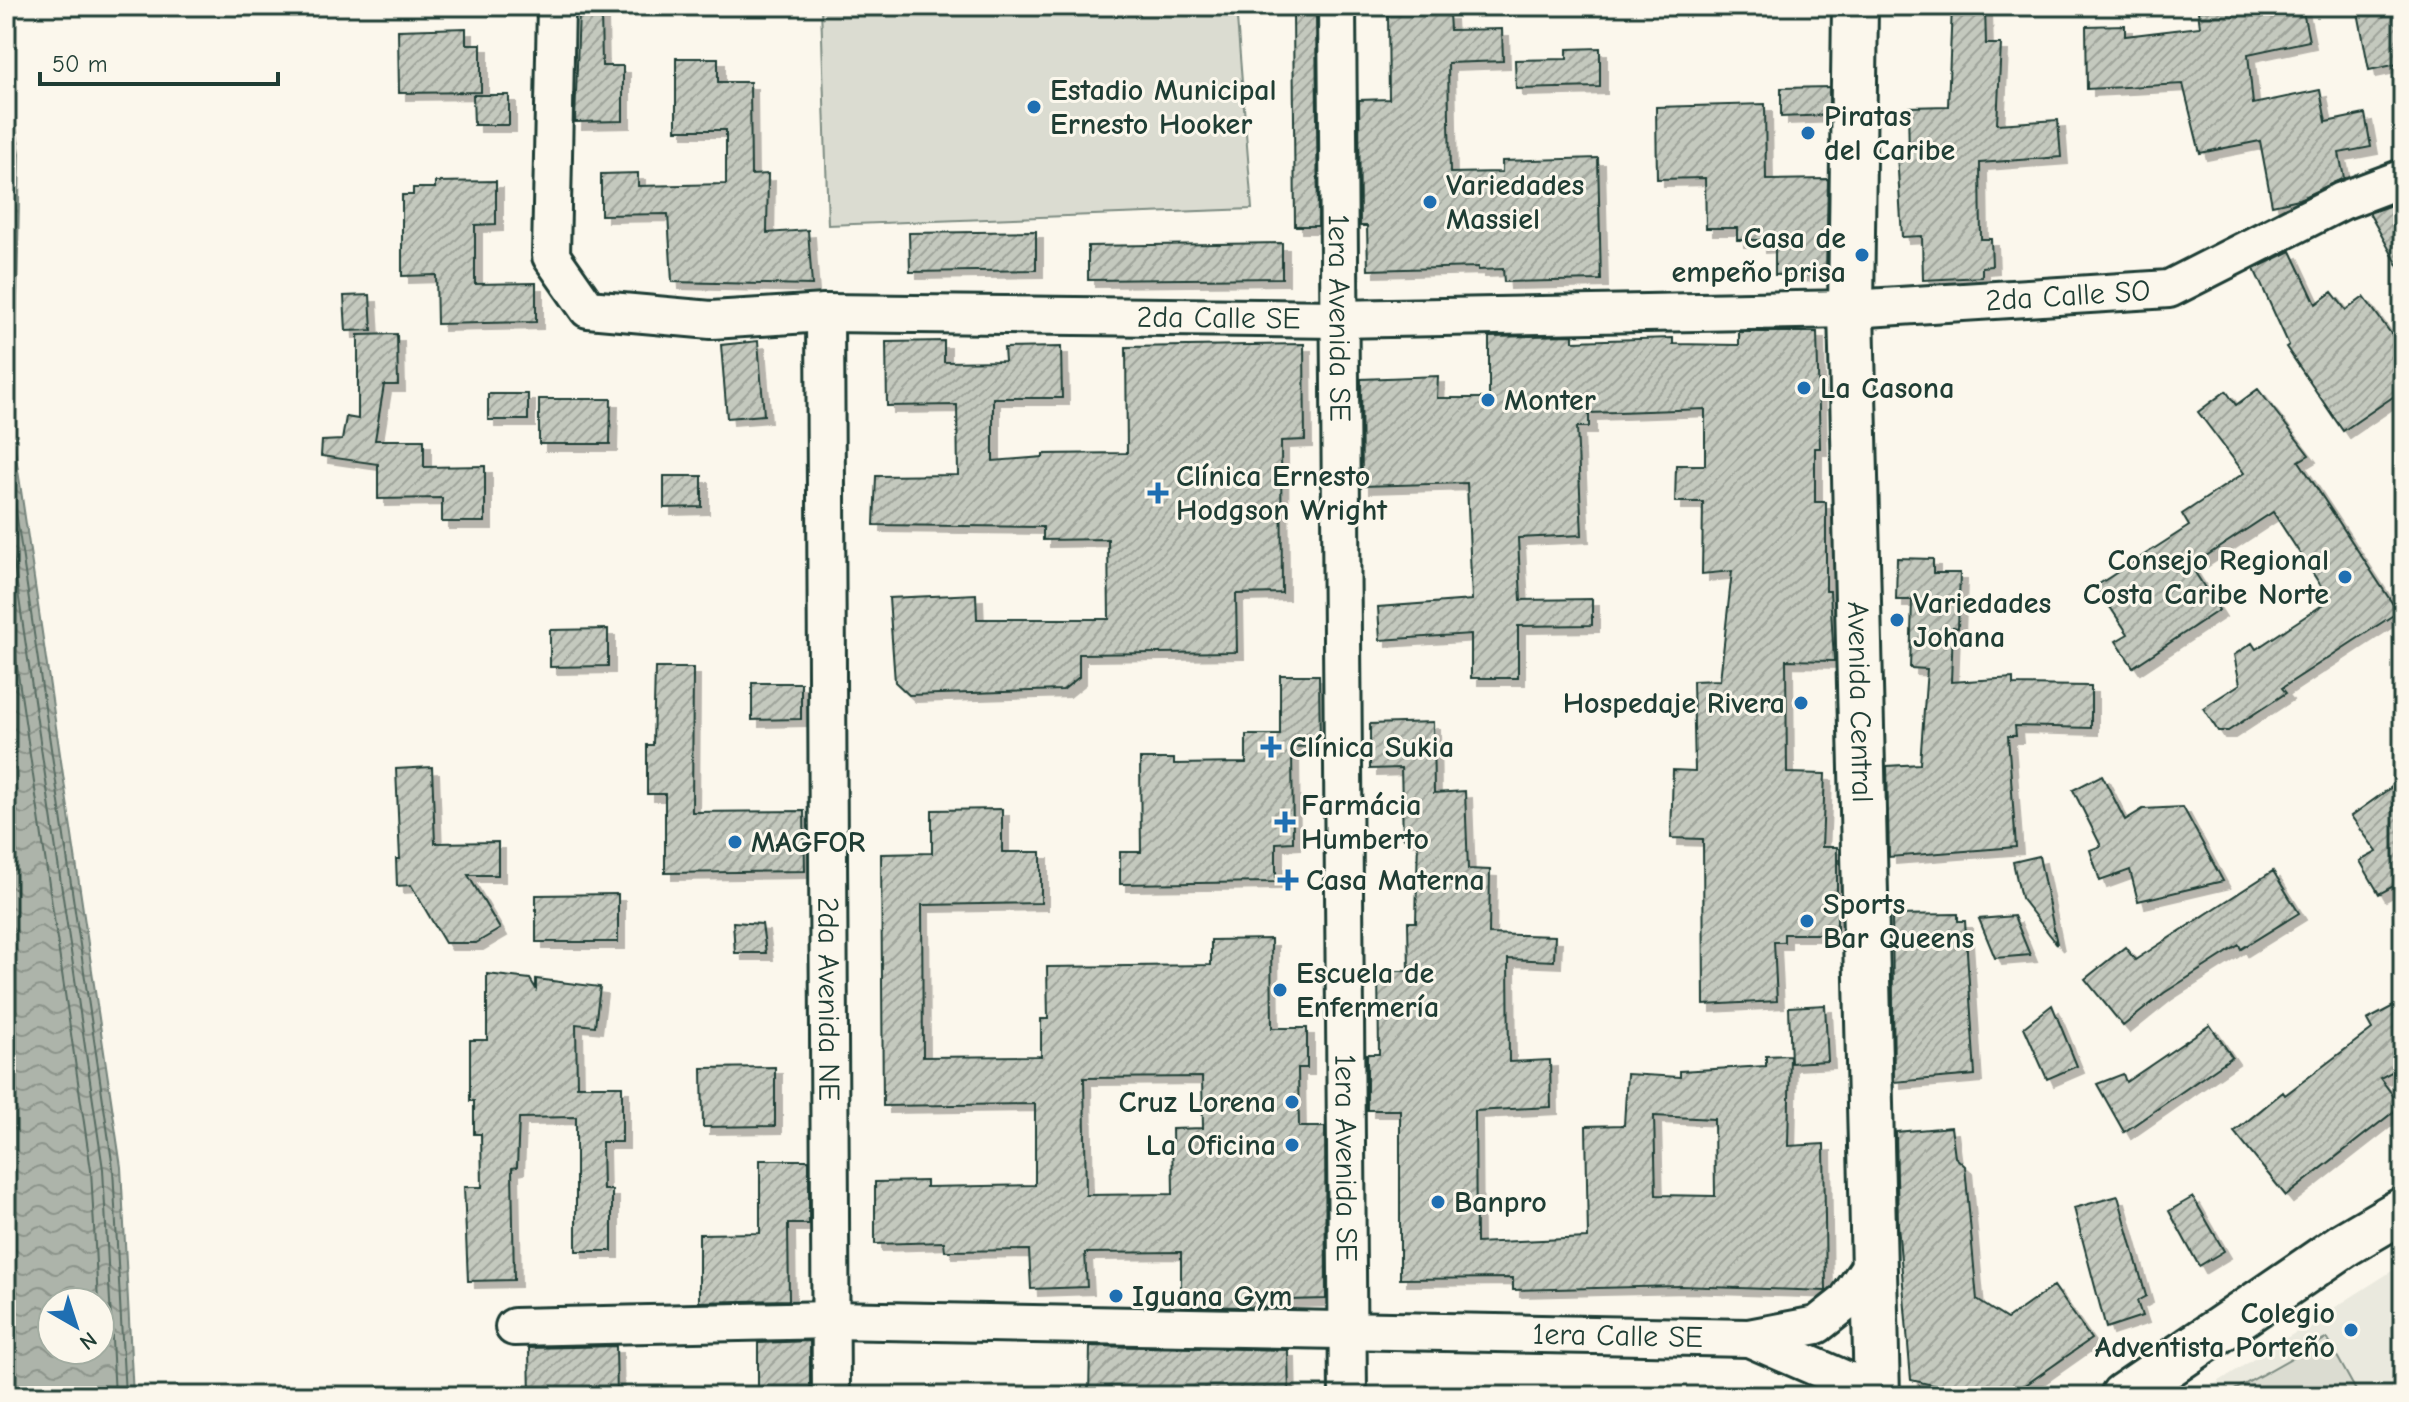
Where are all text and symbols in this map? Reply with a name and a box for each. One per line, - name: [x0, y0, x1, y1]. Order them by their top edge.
- scale bar: [40, 36, 278, 86]
- text: 50 m: [52, 50, 108, 78]
- place label: Estadio Municipal Ernesto Hooker: [1050, 73, 1277, 142]
- marker: Estadio Municipal Ernesto Hooker: [1025, 98, 1043, 116]
- place label: Piratas del Caribe: [1824, 99, 1955, 168]
- marker: Piratas del Caribe: [1799, 124, 1817, 142]
- place label: Variedades Massiel: [1446, 168, 1584, 237]
- marker: Variedades Massiel: [1421, 193, 1439, 211]
- street label: 1era Avenida SE: [1321, 214, 1358, 422]
- place label: Casa de empeño prisa: [1672, 221, 1846, 290]
- marker: Casa de empeño prisa: [1853, 246, 1871, 264]
- street label: 2da Calle SO: [1985, 273, 2152, 318]
- street label: 2da Calle SE: [1136, 299, 1301, 336]
- place label: La Casona: [1820, 371, 1954, 406]
- marker: La Casona: [1795, 379, 1813, 397]
- place label: Monter: [1504, 383, 1596, 418]
- marker: Monter: [1479, 391, 1497, 409]
- place label: Clínica Ernesto Hodgson Wright: [1176, 459, 1388, 528]
- marker: Clínica Ernesto Hodgson Wright: [1147, 482, 1169, 504]
- place label: Consejo Regional Costa Caribe Norte: [2083, 543, 2329, 612]
- marker: Consejo Regional Costa Caribe Norte: [2336, 568, 2354, 586]
- place label: Variedades Johana: [1913, 586, 2051, 655]
- street label: Avenida Central: [1840, 601, 1880, 803]
- marker: Variedades Johana: [1888, 611, 1906, 629]
- place label: Hospedaje Rivera: [1563, 686, 1785, 721]
- marker: Hospedaje Rivera: [1792, 694, 1810, 712]
- place label: Clínica Sukia: [1289, 730, 1454, 765]
- marker: Clínica Sukia: [1260, 736, 1282, 758]
- place label: Farmácia Humberto: [1301, 788, 1429, 857]
- marker: Farmácia Humberto: [1276, 813, 1294, 831]
- place label: MAGFOR: [751, 825, 866, 860]
- marker: MAGFOR: [726, 833, 744, 851]
- place label: Casa Materna: [1306, 863, 1485, 898]
- marker: Casa Materna: [1277, 869, 1299, 891]
- place label: Sports Bar Queens: [1823, 887, 1974, 956]
- street label: 2da Avenida NE: [811, 897, 847, 1101]
- marker: Sports Bar Queens: [1798, 912, 1816, 930]
- place label: Escuela de Enfermería: [1296, 956, 1439, 1025]
- marker: Escuela de Enfermería: [1271, 981, 1289, 999]
- street label: 1era Avenida SE: [1328, 1054, 1364, 1262]
- place label: Cruz Lorena: [1118, 1085, 1276, 1120]
- marker: Cruz Lorena: [1283, 1093, 1301, 1111]
- place label: La Oficina: [1146, 1128, 1276, 1163]
- marker: La Oficina: [1283, 1136, 1301, 1154]
- place label: Banpro: [1454, 1185, 1547, 1220]
- marker: Banpro: [1429, 1193, 1447, 1211]
- place label: Iguana Gym: [1132, 1279, 1292, 1314]
- north arrow: [36, 1286, 116, 1366]
- marker: Iguana Gym: [1107, 1287, 1125, 1305]
- place label: Colegio Adventista Porteño: [2095, 1296, 2335, 1365]
- street label: 1era Calle SE: [1532, 1316, 1703, 1355]
- marker: Colegio Adventista Porteño: [2342, 1321, 2360, 1339]
- text: N: [74, 1326, 102, 1355]

